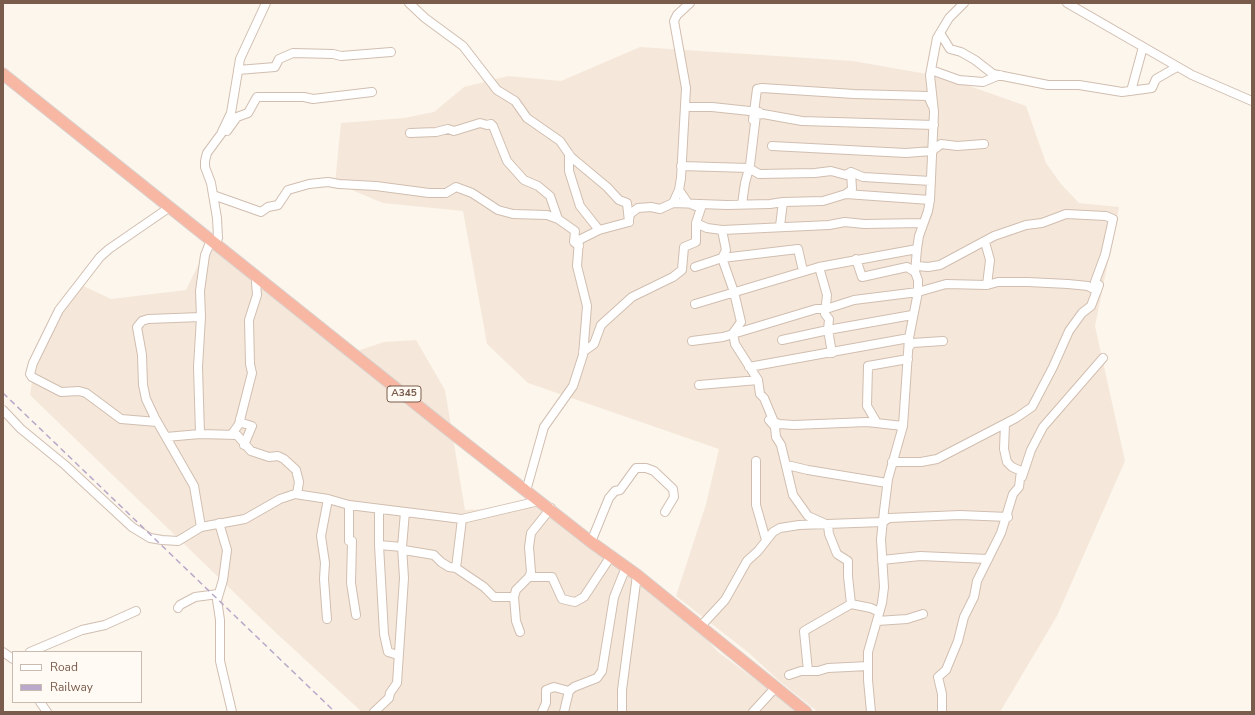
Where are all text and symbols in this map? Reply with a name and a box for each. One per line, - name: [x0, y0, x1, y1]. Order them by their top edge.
- road number: A345: [387, 386, 421, 402]
- legend: [12, 651, 142, 703]
- text: Road: [50, 659, 78, 675]
- text: Railway: [50, 679, 93, 695]

